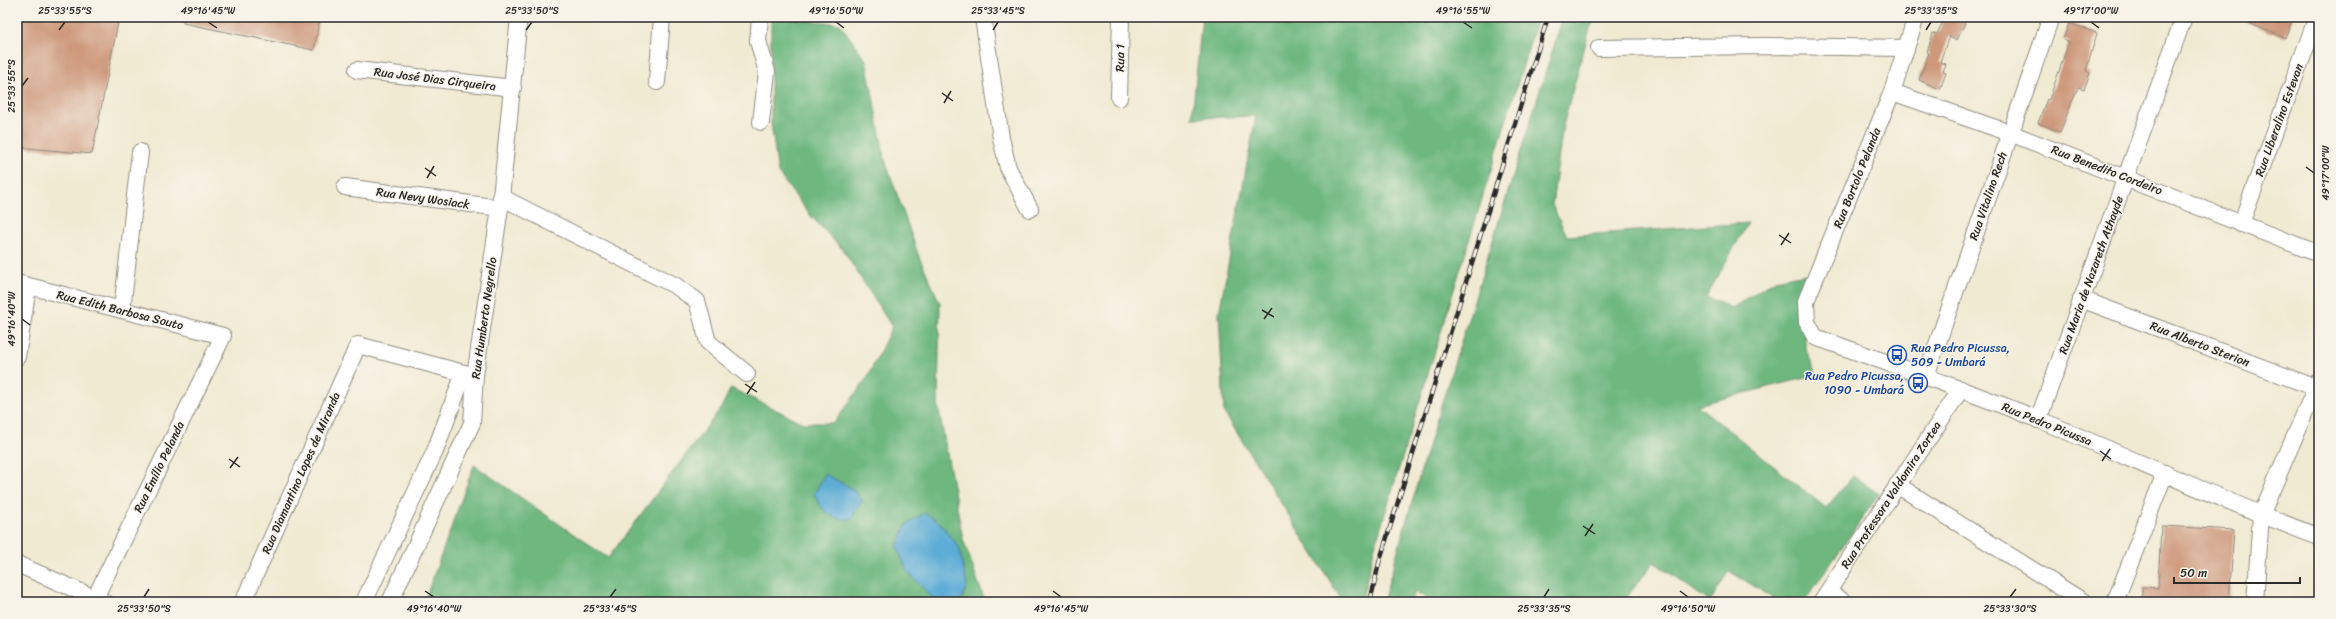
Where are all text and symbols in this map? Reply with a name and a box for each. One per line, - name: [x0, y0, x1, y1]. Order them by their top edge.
- text: 25°33'55"S: [38, 2, 92, 20]
- text: 49°16'45"W: [181, 2, 236, 20]
- text: 25°33'50"S: [505, 2, 560, 20]
- text: 49°16'50"W: [809, 2, 864, 20]
- text: 25°33'45"S: [971, 2, 1026, 20]
- text: 49°16'55"W: [1436, 2, 1491, 20]
- text: 25°33'35"S: [1905, 2, 1958, 20]
- text: 49°17'00"W: [2064, 2, 2119, 20]
- street label: Rua 1: [1109, 44, 1131, 72]
- text: 25°33'55"S: [3, 59, 21, 113]
- street label: Rua Liberalino Estevan: [2248, 60, 2310, 180]
- street label: Rua José Dias Cirqueira: [373, 61, 497, 97]
- street label: Rua Bortolo Pelanda: [1827, 124, 1888, 232]
- street label: Rua Benedito Cordeiro: [2048, 139, 2166, 201]
- text: 49°17'00"W: [2317, 145, 2335, 200]
- street label: Rua Vitalino Rech: [1963, 149, 2013, 243]
- street label: Rua Nevy Wosiack: [375, 181, 472, 216]
- street label: Rua Maria de Nazareth Athayde: [2052, 193, 2130, 357]
- street label: Rua Humberto Negrello: [465, 255, 503, 381]
- street label: Rua Edith Barbosa Souto: [54, 284, 186, 336]
- text: 49°16'40"W: [3, 291, 21, 346]
- street label: Rua Alberto Sterion: [2147, 315, 2254, 373]
- place label: Rua Pedro Picussa, 509 - Umbará: [1911, 337, 2010, 373]
- bus stop icon: Rua Pedro Picussa, 509 - Umbará: [1886, 344, 1908, 366]
- place label: Rua Pedro Picussa, 1090 - Umbará: [1805, 365, 1904, 401]
- bus stop icon: Rua Pedro Picussa, 1090 - Umbará: [1907, 372, 1929, 394]
- street label: Rua Diamantino Lopes de Miranda: [255, 388, 347, 558]
- street label: Rua Pedro Picussa: [1998, 396, 2096, 452]
- street label: Rua Emílio Pelanda: [127, 417, 191, 517]
- street label: Rua Professora Valdomira Zortea: [1835, 417, 1947, 573]
- scale bar: [2174, 559, 2300, 585]
- text: 50 m: [2180, 562, 2207, 584]
- text: 25°33'50"S: [117, 600, 172, 618]
- text: 49°16'40"W: [407, 600, 462, 618]
- text: 25°33'45"S: [583, 600, 638, 618]
- text: 49°16'45"W: [1034, 600, 1089, 618]
- text: 25°33'35"S: [1518, 600, 1571, 618]
- text: 49°16'50"W: [1661, 600, 1716, 618]
- text: 25°33'30"S: [1983, 600, 2037, 618]

